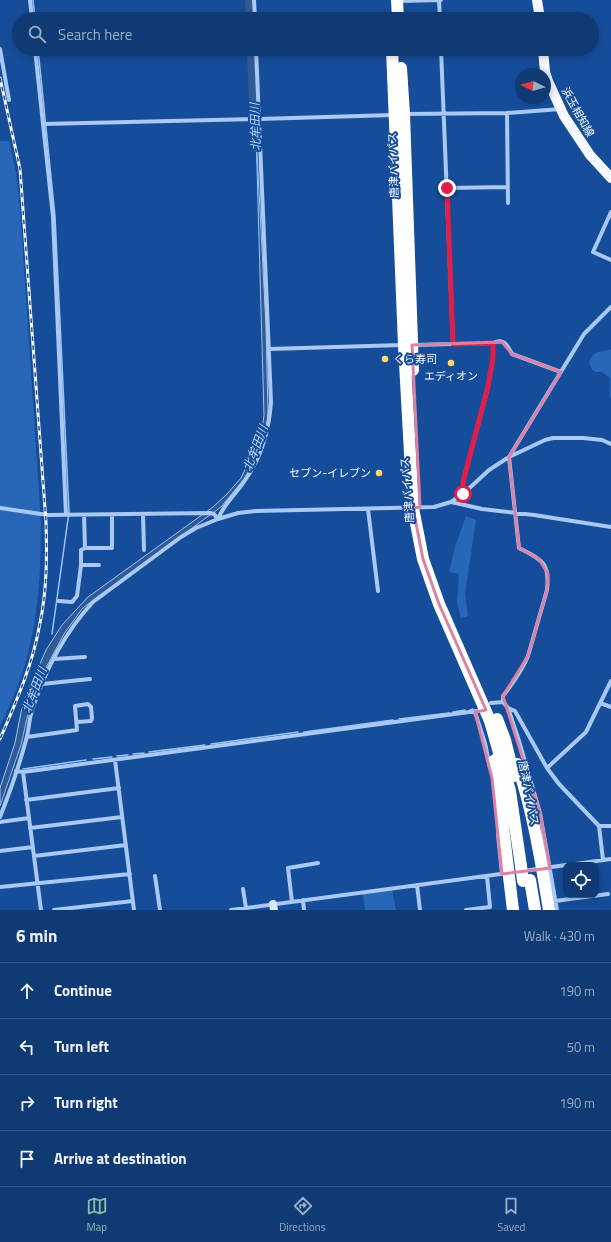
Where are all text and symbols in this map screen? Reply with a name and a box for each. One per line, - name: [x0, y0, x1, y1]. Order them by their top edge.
- search box: [12, 12, 599, 56]
- icon: search: [26, 23, 48, 45]
- text: Search here: [58, 23, 132, 46]
- north arrow: [515, 68, 551, 104]
- street label: 浜玉相知線: [558, 84, 598, 140]
- water label: 北牟田川: [245, 101, 265, 151]
- street label: 唐津バイパス: [384, 132, 402, 198]
- route end: [438, 179, 456, 197]
- place label: くら寿司: [393, 351, 437, 367]
- marker: くら寿司: [380, 354, 390, 364]
- marker: エディオン: [446, 358, 456, 368]
- place label: エディオン: [424, 368, 478, 384]
- water label: 北牟田川: [238, 420, 273, 474]
- street label: 唐津バイパス: [396, 457, 418, 523]
- place label: セブン-イレブン: [289, 465, 371, 481]
- marker: セブン-イレブン: [374, 468, 384, 478]
- route start: [454, 485, 472, 503]
- water label: 北牟田川: [17, 662, 52, 716]
- street label: 唐津バイパス: [515, 759, 543, 827]
- map controls: [563, 862, 599, 898]
- button: locate: [563, 862, 599, 898]
- text: 6 min: [16, 923, 57, 949]
- text: Walk · 430 m: [524, 926, 595, 946]
- text: Continue: [54, 979, 112, 1002]
- icon: ahead: [16, 980, 38, 1002]
- text: 190 m: [559, 981, 595, 1001]
- text: Turn left: [54, 1035, 109, 1058]
- icon: left: [16, 1036, 38, 1058]
- text: 50 m: [567, 1037, 595, 1057]
- text: Turn right: [54, 1091, 118, 1114]
- icon: right: [16, 1092, 38, 1114]
- text: 190 m: [559, 1093, 595, 1113]
- text: Arrive at destination: [54, 1147, 187, 1170]
- icon: arrive: [16, 1148, 38, 1170]
- tab: Map: [86, 1195, 108, 1235]
- tab: Directions: [279, 1195, 326, 1235]
- tab: Saved: [497, 1195, 525, 1235]

